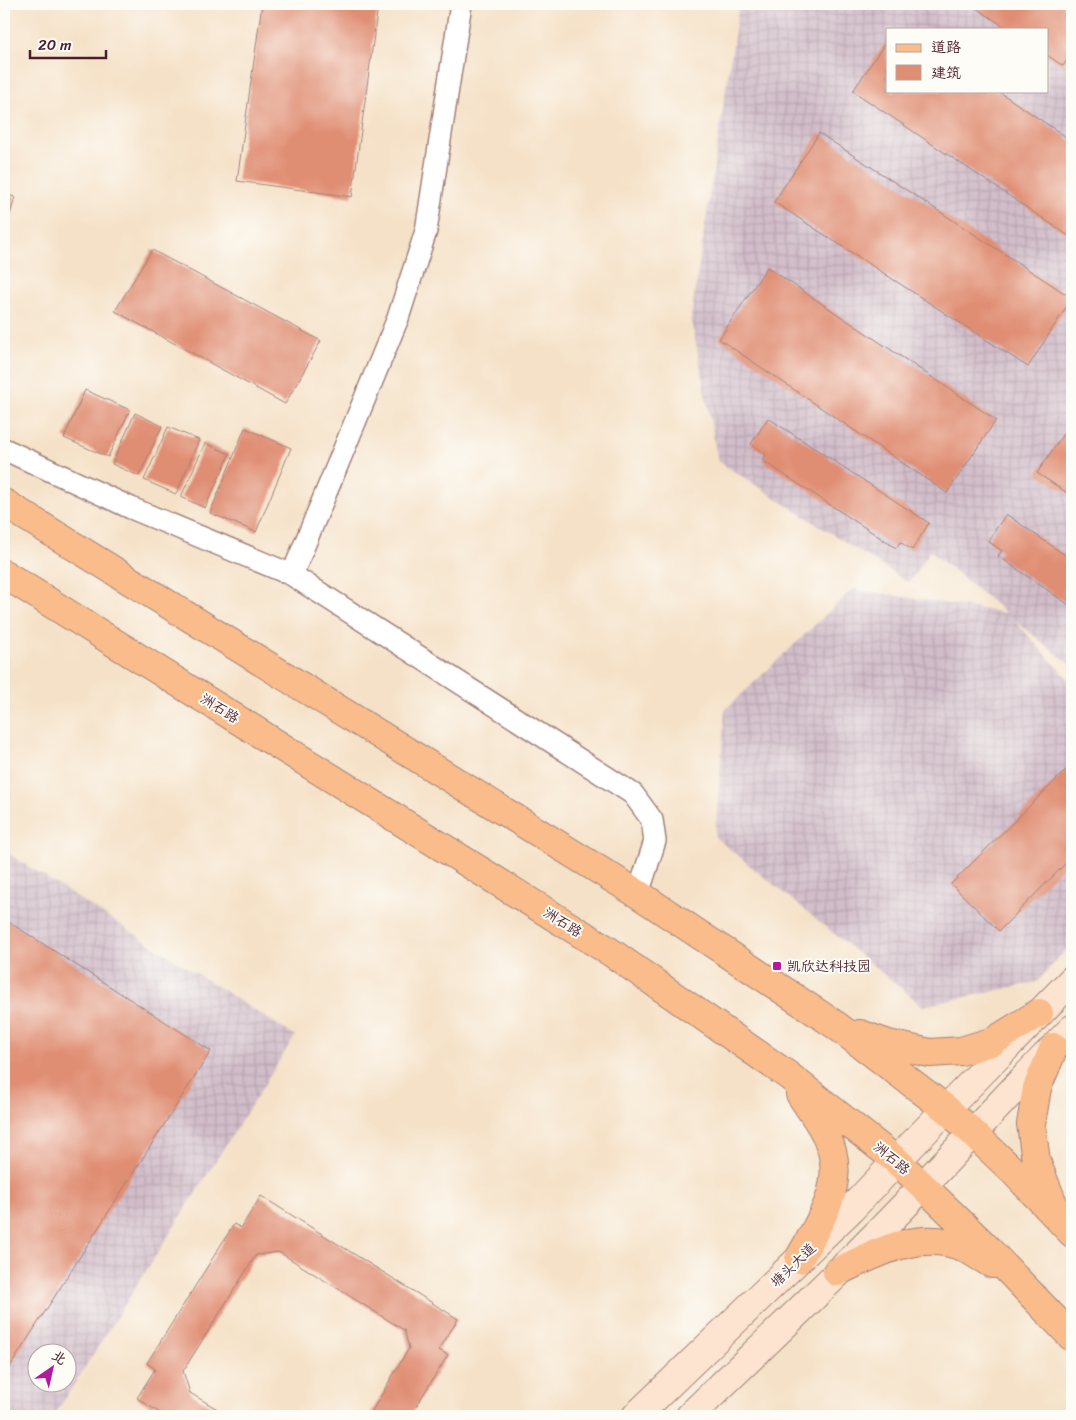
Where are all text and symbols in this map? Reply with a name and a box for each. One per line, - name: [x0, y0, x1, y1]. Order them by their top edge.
- scale bar: [30, 28, 106, 60]
- legend: [886, 28, 1048, 92]
- text: 20 m: [38, 32, 72, 58]
- text: 道路: [931, 34, 961, 60]
- text: 建筑: [931, 60, 961, 86]
- street label: 洲石路: [195, 687, 244, 730]
- street label: 洲石路: [538, 901, 587, 944]
- place label: 凯欣达科技园: [787, 954, 871, 979]
- marker: 凯欣达科技园: [771, 960, 783, 972]
- street label: 洲石路: [868, 1135, 916, 1181]
- street label: 塘头大道: [765, 1237, 822, 1294]
- north arrow: [28, 1342, 78, 1392]
- text: 北: [46, 1343, 72, 1372]

